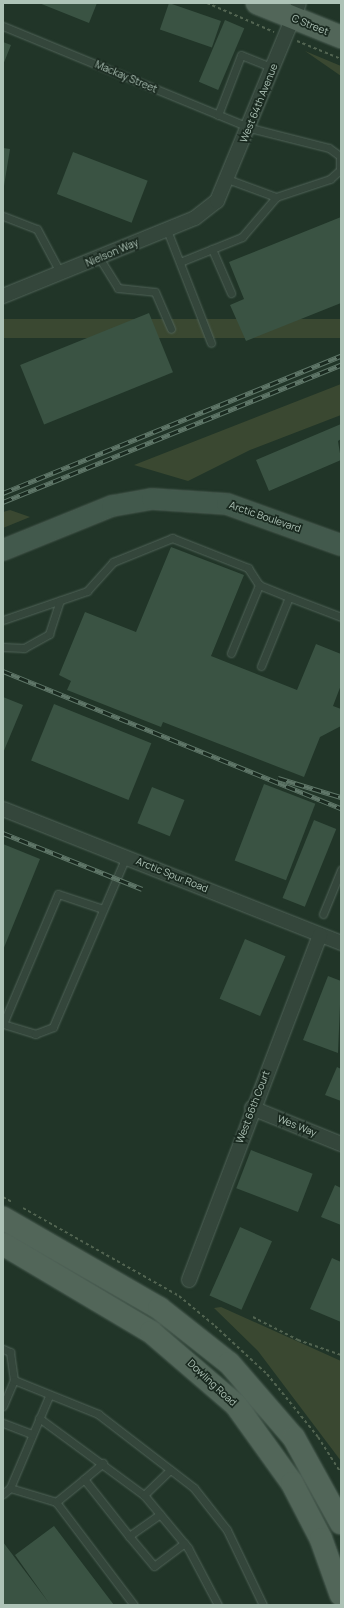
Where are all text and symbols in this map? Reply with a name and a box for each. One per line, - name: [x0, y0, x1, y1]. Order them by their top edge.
- street label: C Street: [290, 12, 330, 38]
- street label: Mackay Street: [93, 59, 159, 95]
- street label: West 64th Avenue: [238, 62, 280, 144]
- street label: Nielson Way: [84, 237, 140, 269]
- street label: Arctic Boulevard: [228, 499, 302, 535]
- street label: Arctic Spur Road: [134, 855, 210, 895]
- street label: West 66th Court: [234, 1069, 272, 1145]
- street label: Wes Way: [276, 1113, 318, 1139]
- street label: Dowling Road: [185, 1357, 239, 1409]

